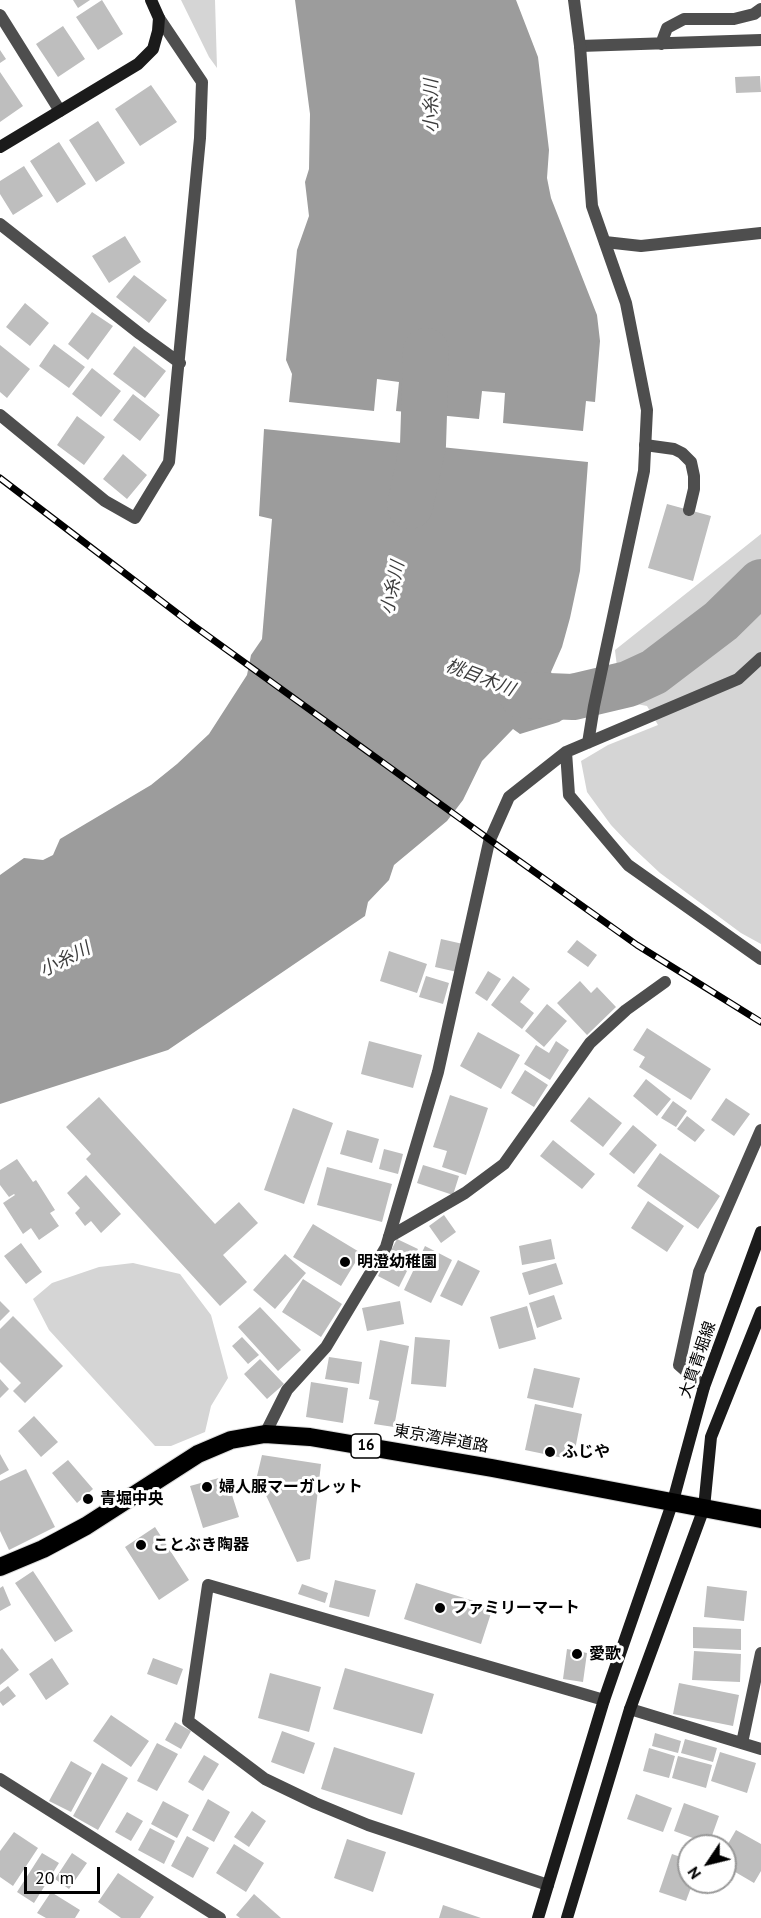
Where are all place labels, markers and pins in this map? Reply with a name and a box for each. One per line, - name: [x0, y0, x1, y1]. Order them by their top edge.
- place label: 明澄幼稚園: [357, 1252, 437, 1272]
- marker: 明澄幼稚園: [338, 1255, 352, 1269]
- place label: ふじや: [562, 1442, 610, 1462]
- marker: ふじや: [543, 1445, 557, 1459]
- place label: 婦人服マーガレット: [219, 1477, 363, 1497]
- marker: 婦人服マーガレット: [200, 1480, 214, 1494]
- place label: 青堀中央: [100, 1489, 164, 1509]
- marker: 青堀中央: [81, 1492, 95, 1506]
- place label: ことぶき陶器: [153, 1535, 249, 1555]
- marker: ことぶき陶器: [134, 1538, 148, 1552]
- place label: ファミリーマート: [452, 1598, 580, 1618]
- marker: ファミリーマート: [433, 1601, 447, 1615]
- place label: 愛歌: [589, 1644, 621, 1664]
- marker: 愛歌: [570, 1647, 584, 1661]

